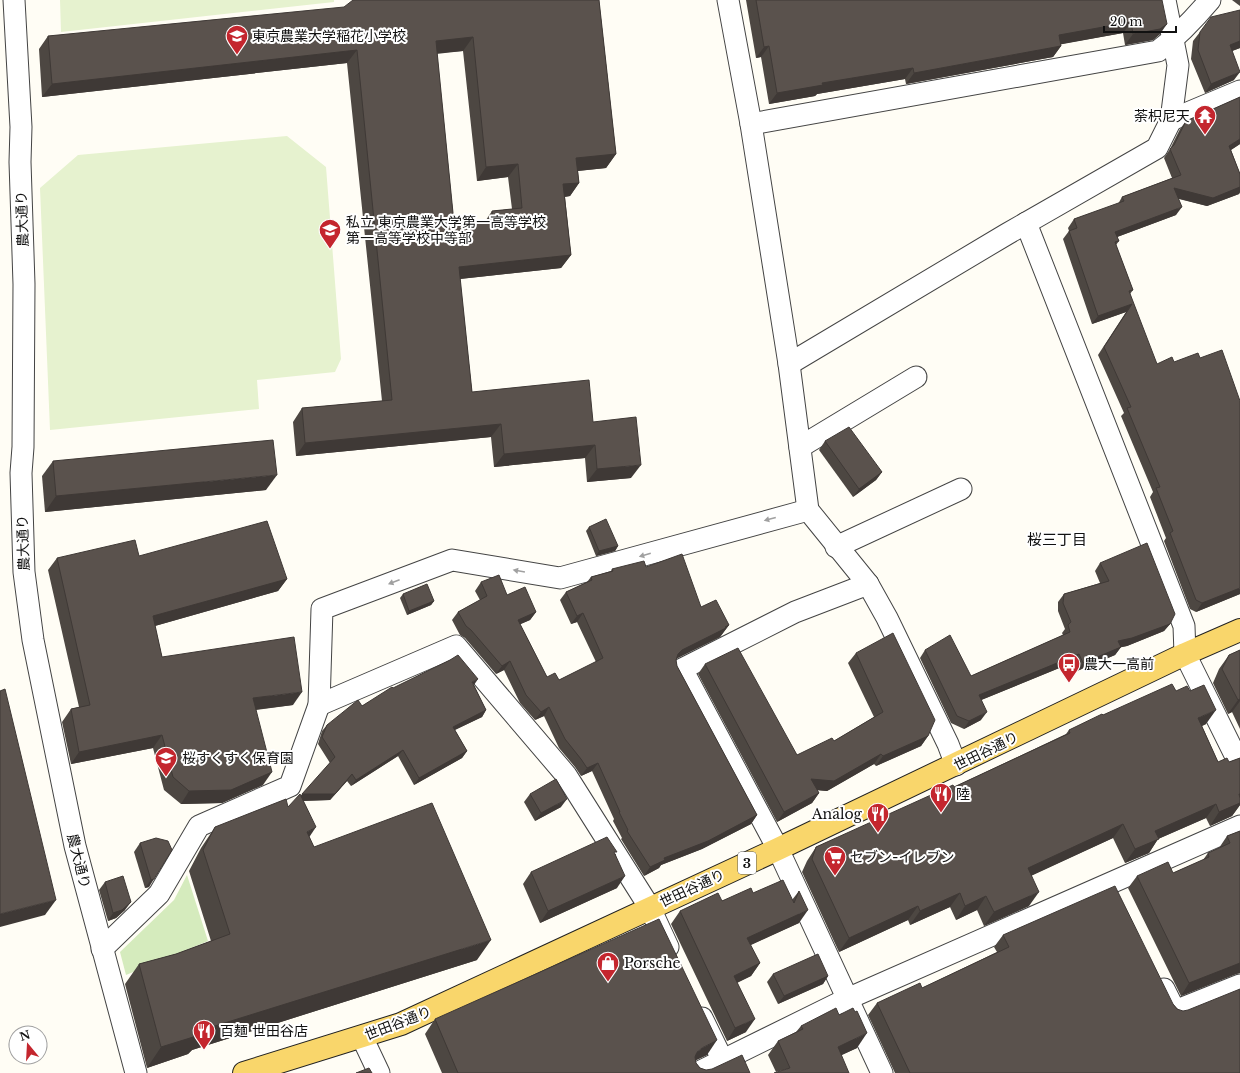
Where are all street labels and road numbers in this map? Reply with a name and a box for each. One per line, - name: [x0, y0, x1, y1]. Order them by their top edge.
- street label: 農大通り: [12, 191, 32, 247]
- street label: 農大通り: [13, 515, 33, 571]
- street label: 世田谷通り: [951, 728, 1021, 774]
- street label: 農大通り: [63, 832, 95, 890]
- road number: 3: [738, 852, 756, 874]
- street label: 世田谷通り: [656, 865, 728, 911]
- street label: 世田谷通り: [362, 1002, 434, 1044]

